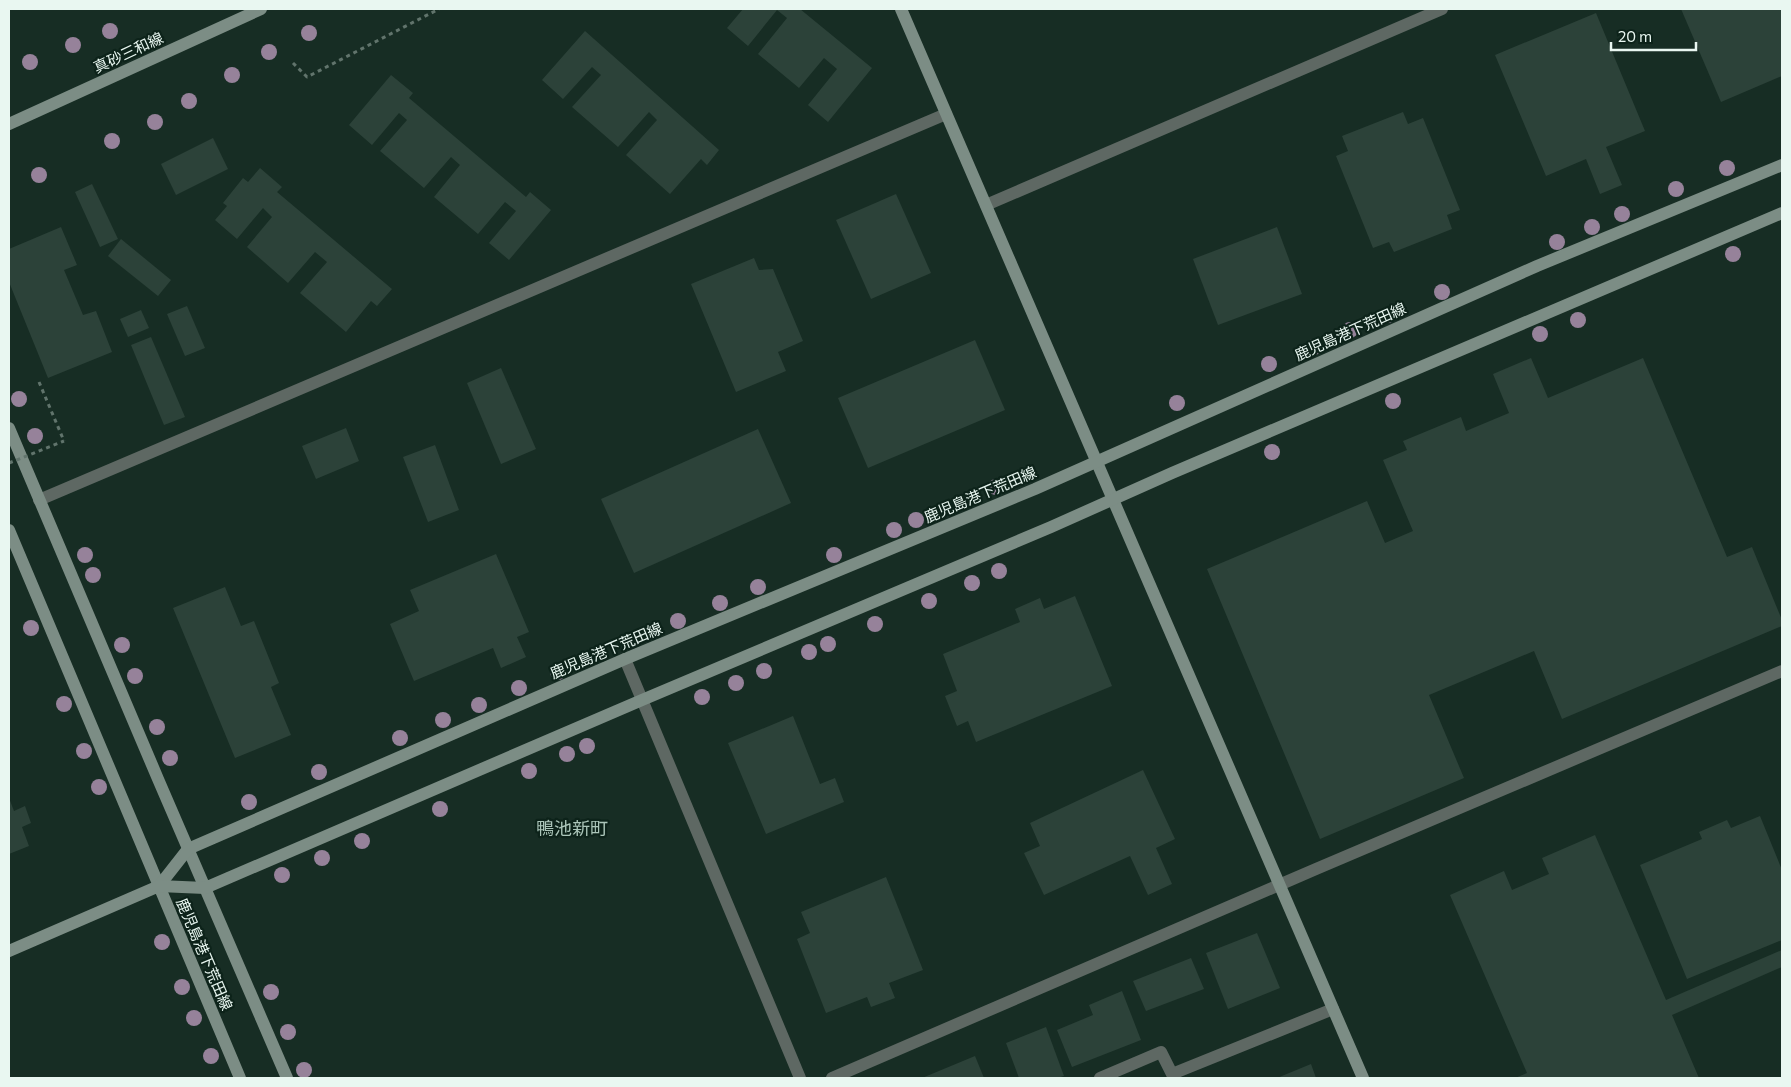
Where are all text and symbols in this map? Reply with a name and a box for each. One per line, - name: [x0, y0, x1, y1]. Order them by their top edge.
- scale bar: [1611, 20, 1696, 52]
- text: 20 m: [1618, 27, 1652, 45]
- street label: 真砂三和線: [90, 28, 166, 76]
- street label: 鹿児島港下荒田線: [1292, 298, 1408, 364]
- street label: 鹿児島港下荒田線: [921, 462, 1039, 526]
- street label: 鹿児島港下荒田線: [547, 618, 665, 682]
- district label: 鴨池新町: [536, 817, 608, 839]
- street label: 鹿児島港下荒田線: [173, 895, 237, 1013]

